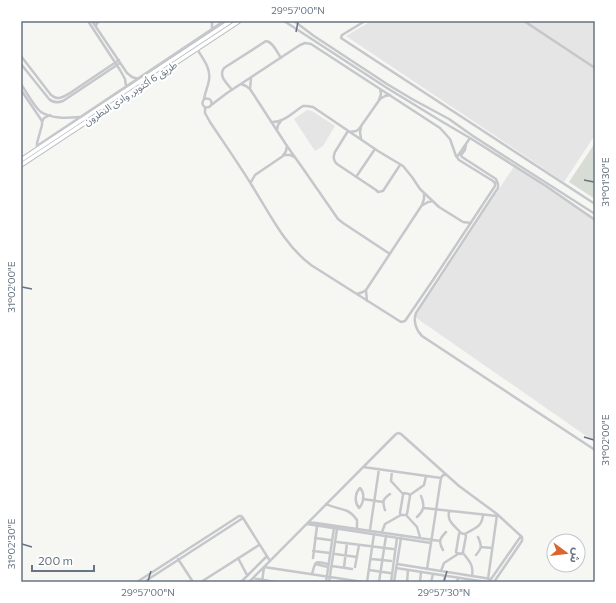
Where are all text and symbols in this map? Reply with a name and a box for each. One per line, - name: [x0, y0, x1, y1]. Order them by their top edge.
- text: 29°57'00"N: [271, 4, 325, 16]
- street label: طريق 6 أكتوبر, وادى النطرون: [81, 58, 180, 129]
- text: 31°01'30"E: [599, 157, 611, 207]
- text: 31°02'00"E: [5, 261, 17, 313]
- text: 31°02'00"E: [599, 414, 611, 466]
- text: 31°02'30"E: [5, 519, 17, 569]
- north arrow: [546, 533, 586, 573]
- text: ش: [567, 546, 584, 565]
- scale bar: [32, 547, 94, 573]
- text: 200 m: [38, 553, 73, 567]
- text: 29°57'00"N: [121, 586, 175, 598]
- text: 29°57'30"N: [418, 586, 470, 598]

